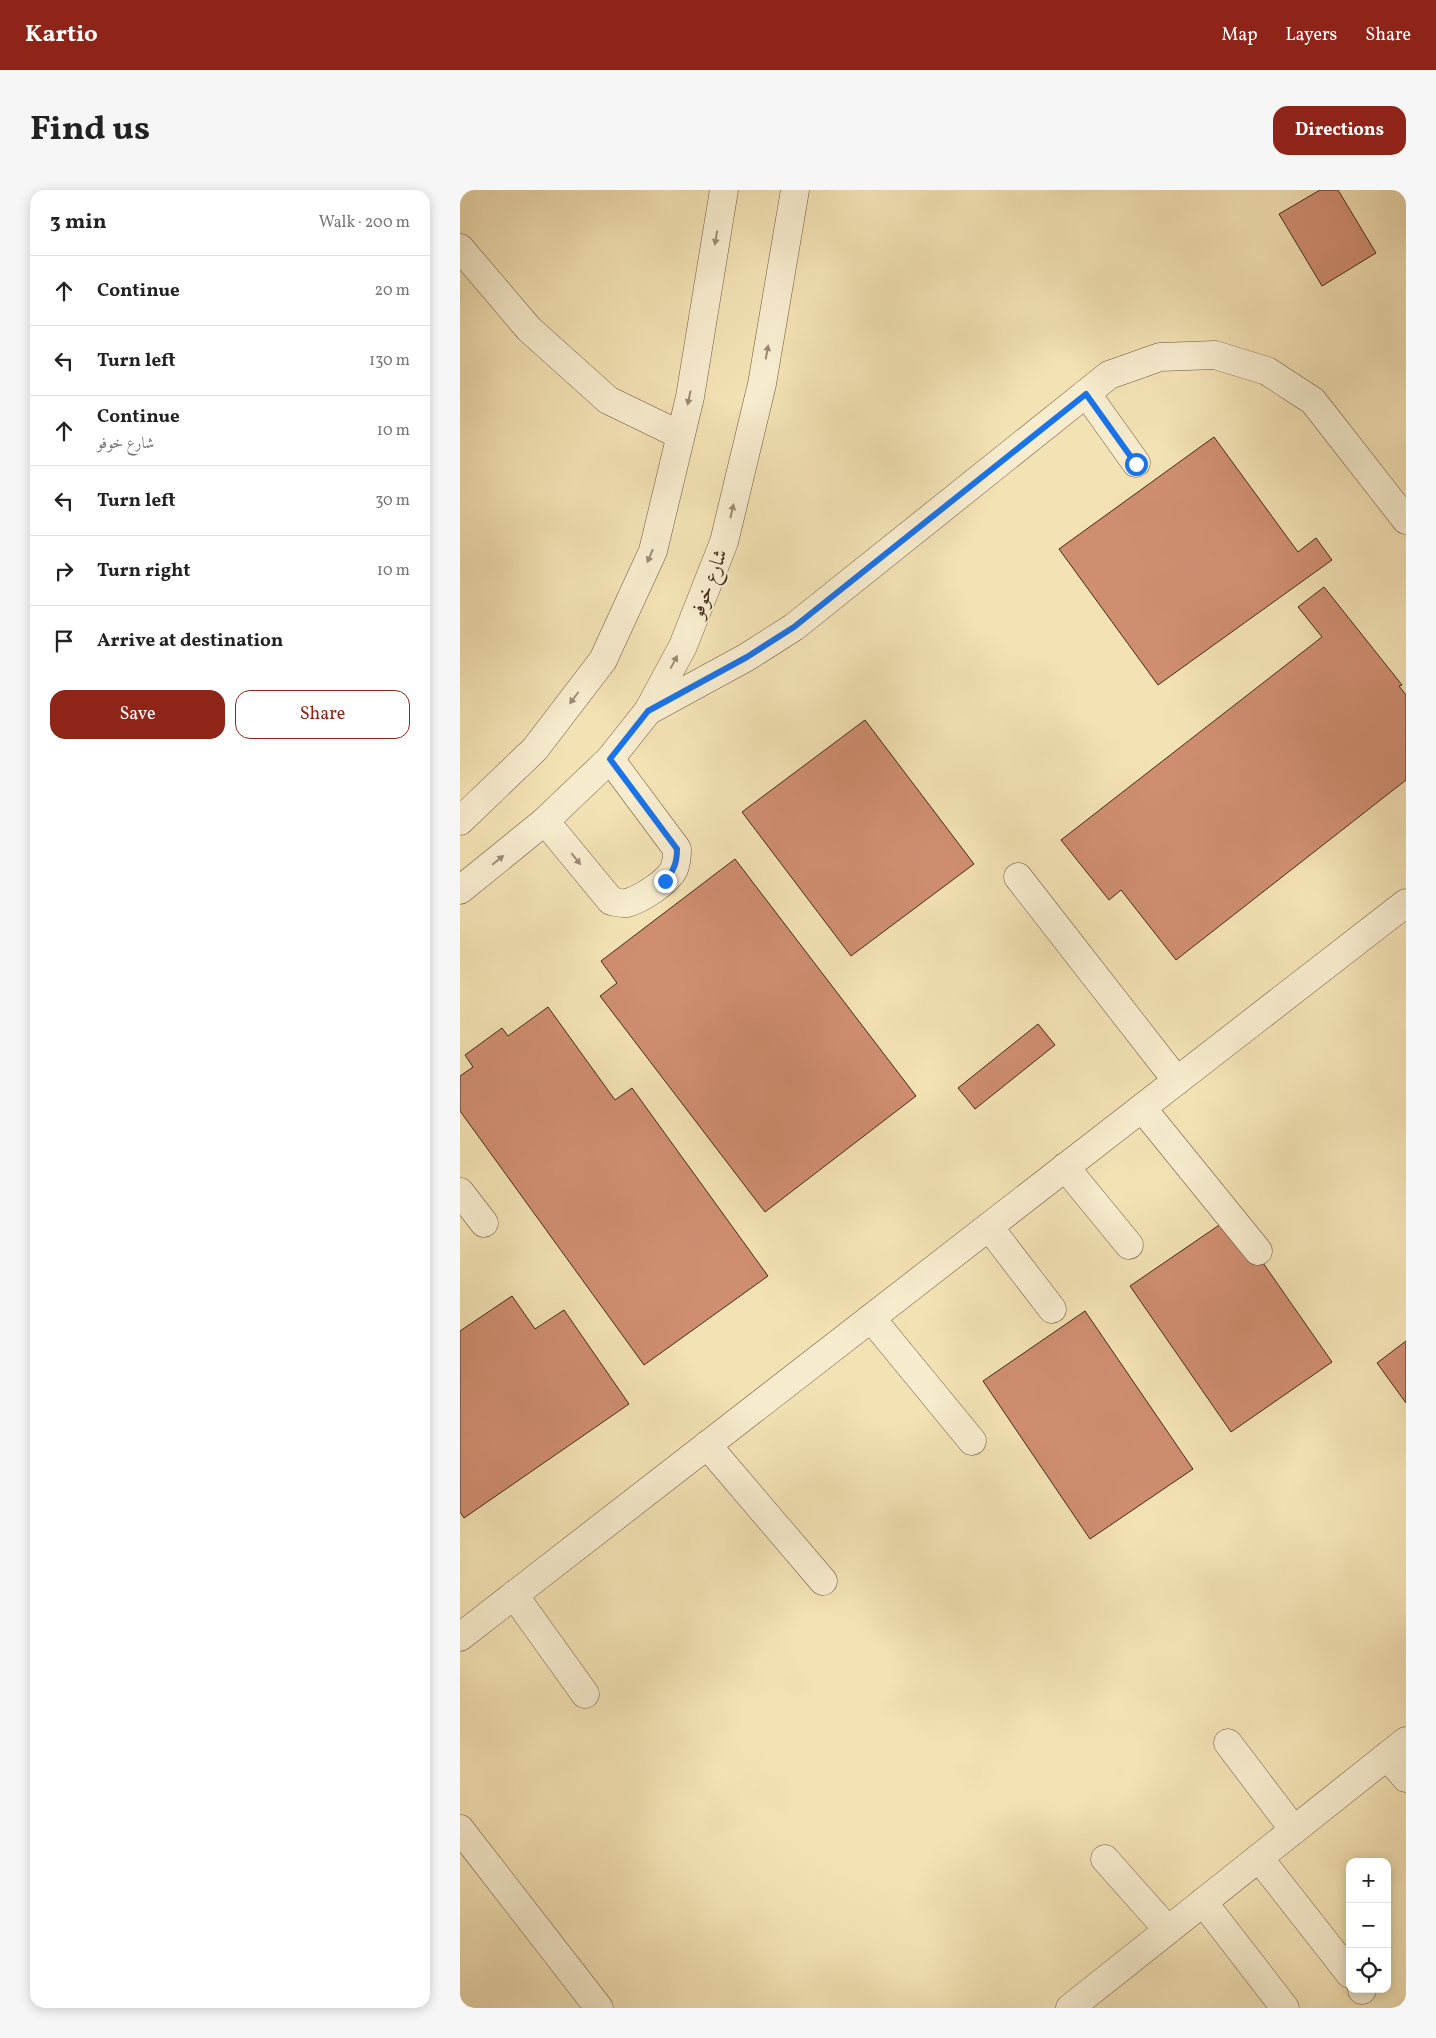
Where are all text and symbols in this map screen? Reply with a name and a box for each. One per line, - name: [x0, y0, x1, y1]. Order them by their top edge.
- text: Kartio: [25, 18, 98, 52]
- text: Map: [1221, 23, 1257, 48]
- text: Layers: [1285, 23, 1337, 48]
- text: Share: [1365, 23, 1411, 48]
- text: Find us: [30, 106, 150, 154]
- button: Directions: [1273, 106, 1406, 155]
- text: 3 min: [50, 208, 106, 237]
- text: Walk · 200 m: [319, 212, 410, 234]
- one-way arrow: [711, 230, 719, 246]
- icon: ahead: [50, 277, 78, 305]
- text: Continue: [97, 278, 180, 304]
- text: 20 m: [375, 280, 410, 302]
- one-way arrow: [764, 344, 772, 360]
- icon: left: [50, 347, 78, 375]
- text: Turn left: [97, 348, 176, 374]
- text: 130 m: [369, 350, 410, 372]
- one-way arrow: [685, 391, 693, 406]
- text: Continue: [97, 404, 180, 430]
- icon: ahead: [50, 417, 78, 445]
- text: 10 m: [377, 420, 410, 442]
- text: شارع خوفو: [97, 433, 154, 455]
- route start: [1125, 453, 1148, 476]
- icon: left: [50, 487, 78, 515]
- text: Turn left: [97, 488, 176, 514]
- text: 30 m: [375, 490, 410, 512]
- one-way arrow: [728, 503, 736, 518]
- street label: شارع خوفو: [683, 545, 738, 625]
- one-way arrow: [645, 549, 653, 563]
- icon: right: [50, 557, 78, 585]
- text: Turn right: [97, 558, 190, 584]
- text: 10 m: [377, 560, 410, 582]
- icon: arrive: [50, 627, 78, 655]
- text: Arrive at destination: [97, 628, 283, 654]
- one-way arrow: [670, 656, 679, 669]
- button: Save: [50, 690, 225, 739]
- button: Share: [235, 690, 410, 739]
- one-way arrow: [568, 691, 579, 704]
- one-way arrow: [571, 852, 582, 865]
- one-way arrow: [491, 854, 504, 865]
- route end: [654, 870, 677, 893]
- map controls: [1346, 1858, 1391, 1993]
- button: +: [1346, 1858, 1391, 1903]
- button: −: [1346, 1903, 1391, 1948]
- button: locate: [1346, 1948, 1391, 1993]

